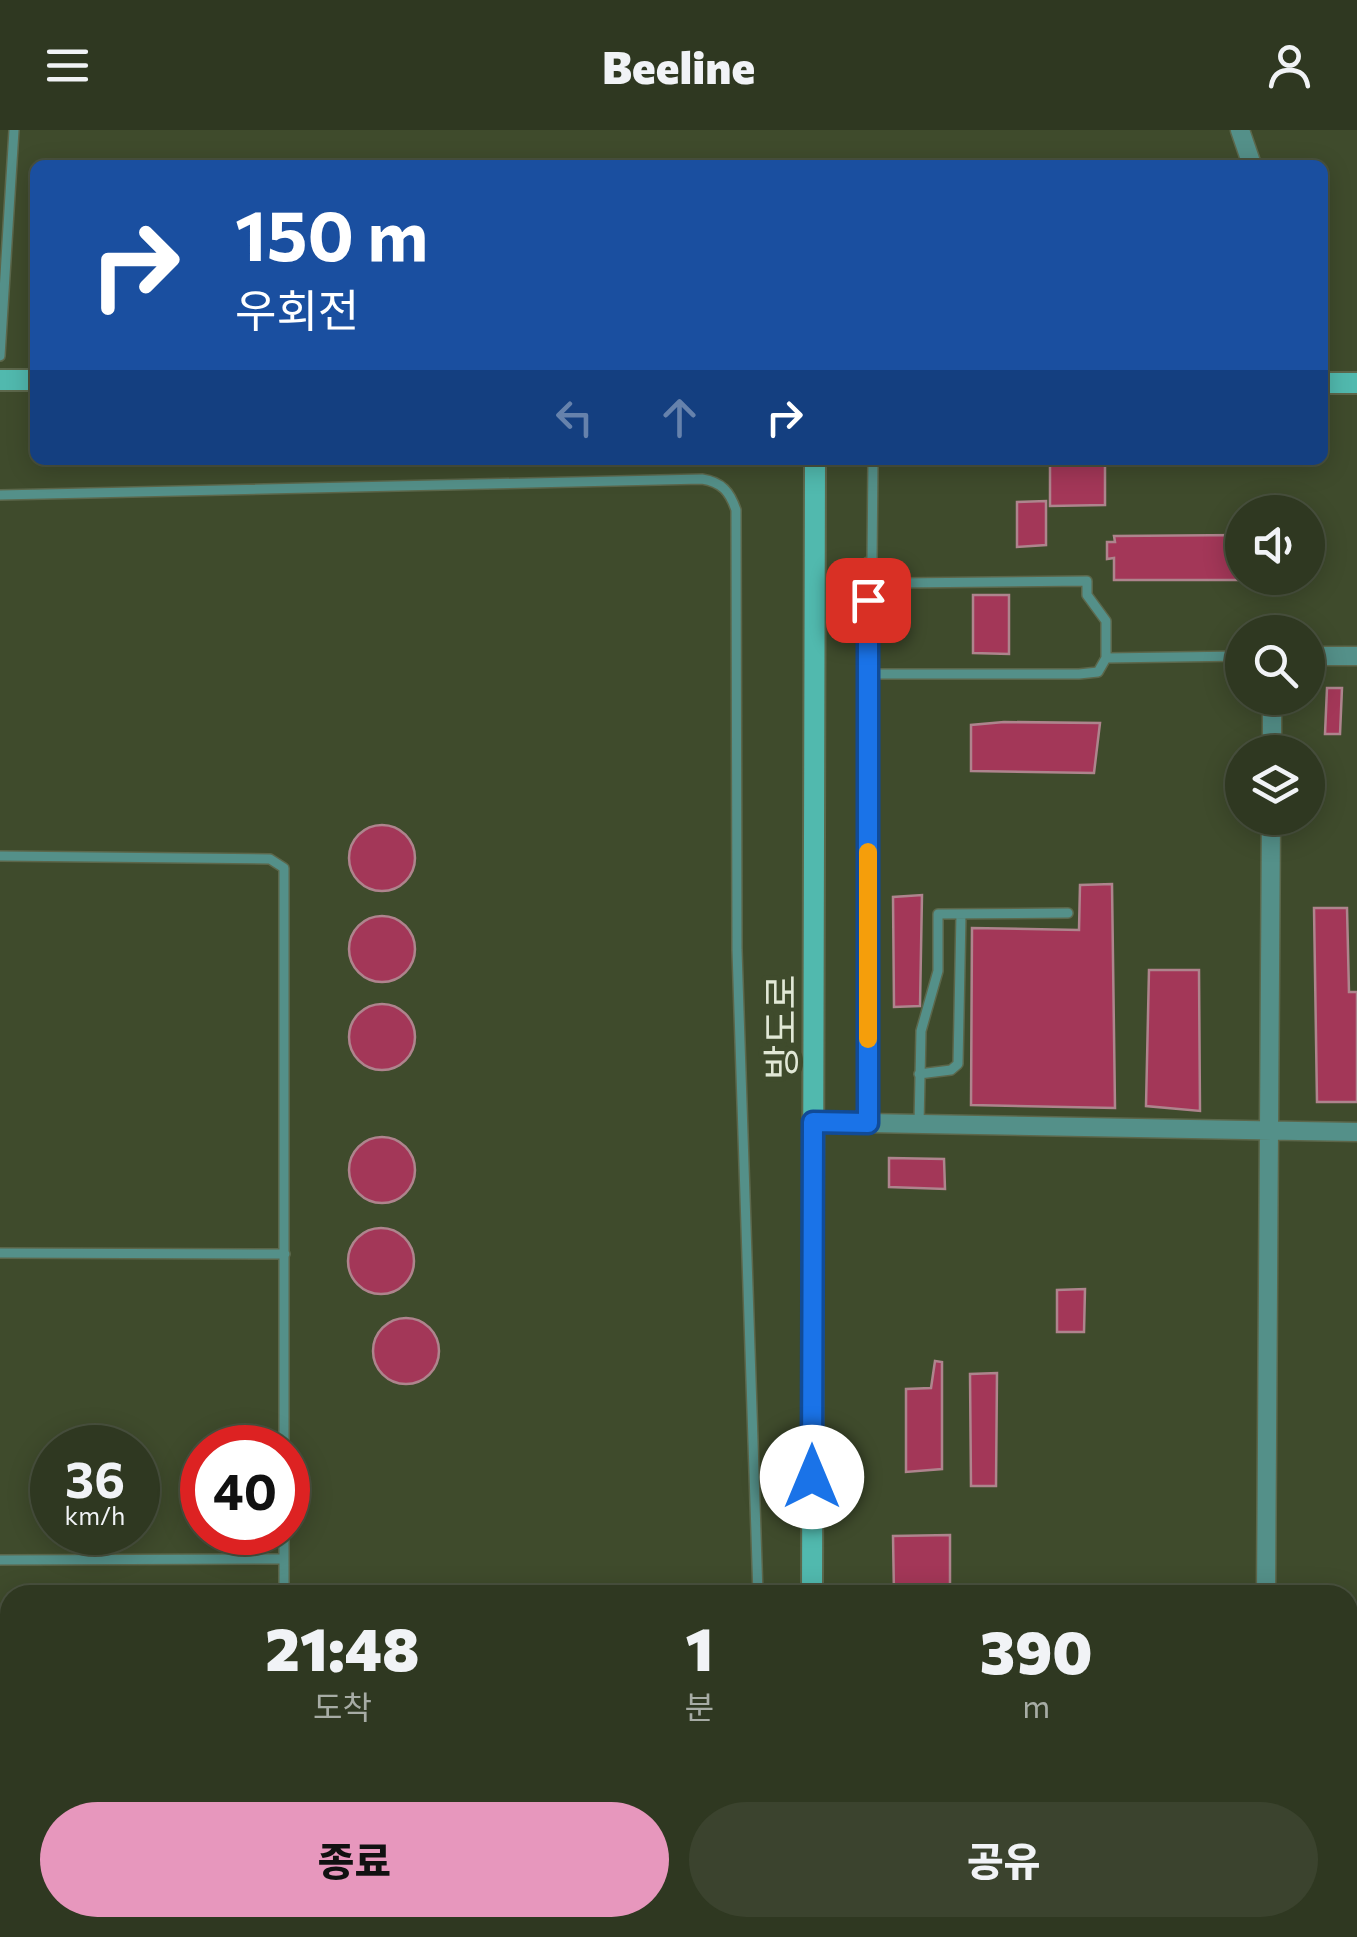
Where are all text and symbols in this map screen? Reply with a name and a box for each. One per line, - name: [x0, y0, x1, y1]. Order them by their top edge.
- icon: menu: [40, 38, 95, 93]
- text: Beeline: [602, 38, 755, 93]
- icon: person: [1262, 38, 1317, 93]
- text: 150 m: [235, 190, 428, 275]
- icon: right: [70, 200, 200, 330]
- text: 우회전: [235, 281, 359, 336]
- icon: left: [547, 390, 602, 445]
- icon: ahead: [652, 390, 707, 445]
- icon: right: [757, 390, 812, 445]
- map controls: [1225, 495, 1325, 835]
- button: sound: [1225, 495, 1325, 595]
- pin: [826, 558, 911, 643]
- icon: arrive: [841, 573, 896, 628]
- button: search: [1225, 615, 1325, 715]
- button: layers: [1225, 735, 1325, 835]
- street label: 방도로: [756, 975, 803, 1079]
- speed limit sign: 40: [180, 1425, 310, 1555]
- position arrow: [760, 1425, 864, 1529]
- text: 36: [65, 1447, 125, 1508]
- text: km/h: [65, 1500, 125, 1530]
- text: 21:48: [265, 1610, 420, 1683]
- text: 1: [686, 1610, 714, 1683]
- text: 390: [980, 1613, 1093, 1686]
- text: m: [1022, 1685, 1050, 1725]
- text: 도착: [313, 1686, 372, 1726]
- text: 분: [685, 1686, 714, 1726]
- button: 종료: [40, 1802, 669, 1917]
- button: 공유: [689, 1802, 1318, 1917]

